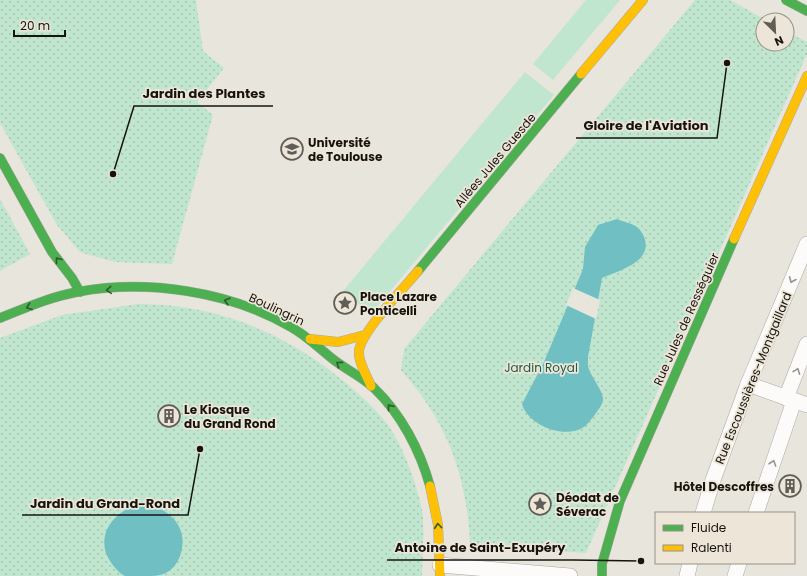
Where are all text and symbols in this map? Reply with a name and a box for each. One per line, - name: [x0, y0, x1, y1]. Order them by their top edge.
- scale bar: [14, 12, 65, 38]
- north arrow: [755, 12, 795, 52]
- text: 20 m: [20, 17, 50, 34]
- text: N: [772, 32, 786, 50]
- callout: Jardin des Plantes: [134, 81, 273, 106]
- text: Jardin des Plantes: [142, 84, 266, 103]
- street label: Allées Jules Guesde: [450, 109, 540, 211]
- callout: Gloire de l'Aviation: [576, 113, 717, 138]
- text: Gloire de l'Aviation: [583, 116, 709, 135]
- place label: Université de Toulouse: [308, 134, 383, 165]
- school or university icon: Université de Toulouse: [279, 136, 305, 162]
- street label: Rue Jules de Rességuier: [649, 249, 723, 388]
- one-way arrow: [56, 257, 63, 264]
- one-way arrow: [788, 276, 796, 283]
- one-way arrow: [106, 285, 112, 294]
- place label: Place Lazare Ponticelli: [360, 288, 437, 319]
- street label: Boulingrin: [246, 289, 308, 329]
- street label: Rue Escoussières-Montgaillard: [711, 289, 795, 467]
- place icon: Place Lazare Ponticelli: [332, 290, 358, 316]
- one-way arrow: [224, 297, 231, 306]
- one-way arrow: [25, 302, 32, 310]
- park label: Jardin Royal: [504, 359, 578, 376]
- one-way arrow: [337, 361, 344, 368]
- one-way arrow: [792, 367, 800, 374]
- place label: Le Kiosque du Grand Rond: [184, 401, 276, 432]
- building icon: Le Kiosque du Grand Rond: [156, 403, 182, 429]
- one-way arrow: [388, 405, 395, 412]
- one-way arrow: [768, 459, 777, 466]
- building icon: Hôtel Descoffres: [777, 473, 803, 499]
- place label: Hôtel Descoffres: [674, 478, 774, 495]
- place label: Déodat de Séverac: [556, 489, 620, 520]
- callout: Jardin du Grand-Rond: [22, 490, 188, 515]
- place icon: Déodat de Séverac: [527, 491, 553, 517]
- text: Jardin du Grand-Rond: [30, 494, 180, 513]
- legend: [655, 512, 795, 564]
- text: Fluide: [691, 519, 726, 536]
- one-way arrow: [434, 523, 443, 529]
- callout: Antoine de Saint-Exupéry: [387, 535, 574, 560]
- text: Antoine de Saint-Exupéry: [394, 538, 566, 557]
- text: Ralenti: [691, 539, 732, 556]

